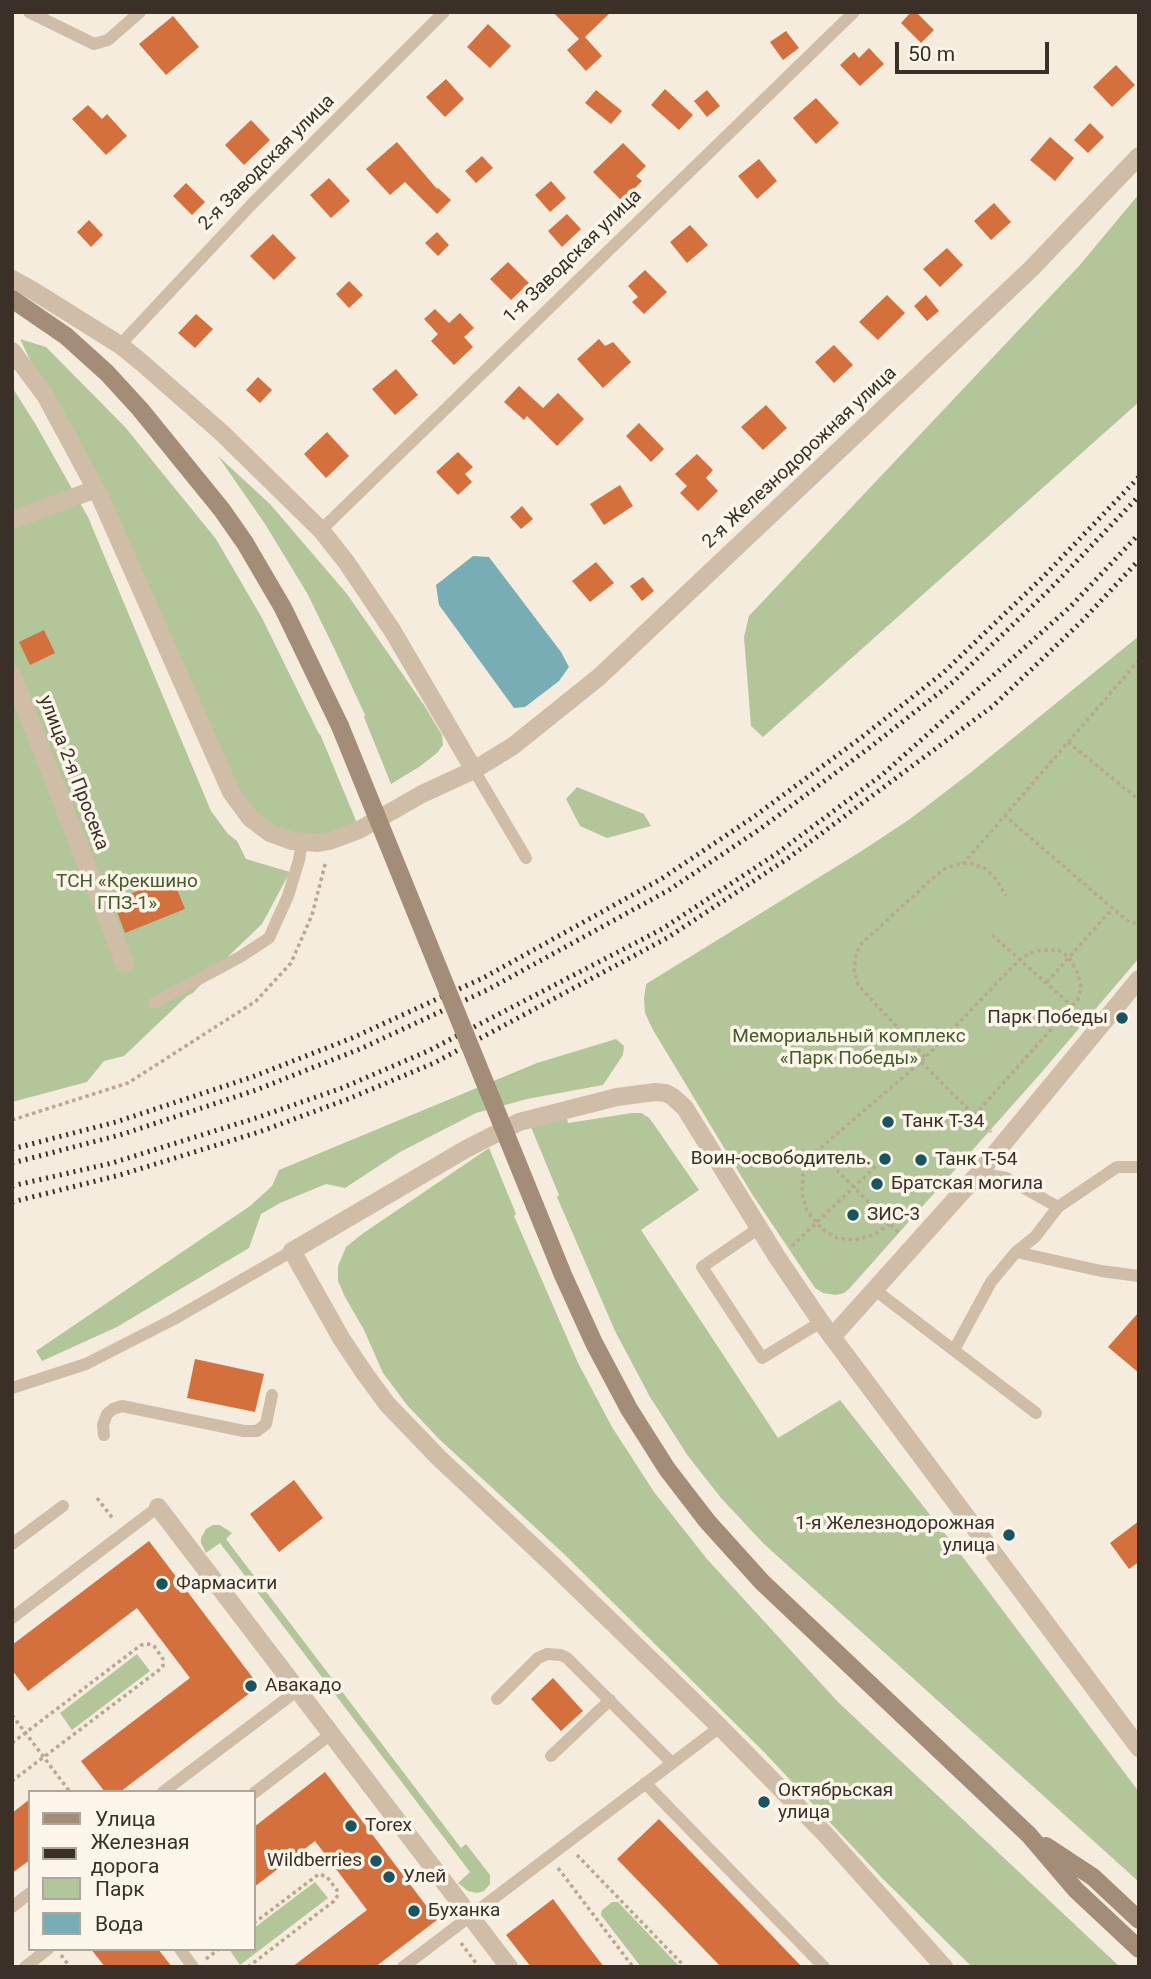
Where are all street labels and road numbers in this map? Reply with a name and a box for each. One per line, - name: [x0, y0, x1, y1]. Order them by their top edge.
- street label: 2-я Заводская улица: [194, 90, 340, 236]
- street label: 1-я Заводская улица: [499, 185, 647, 329]
- street label: 2-я Железнодорожная улица: [698, 362, 902, 554]
- street label: улица 2-я Просека: [33, 693, 113, 853]

